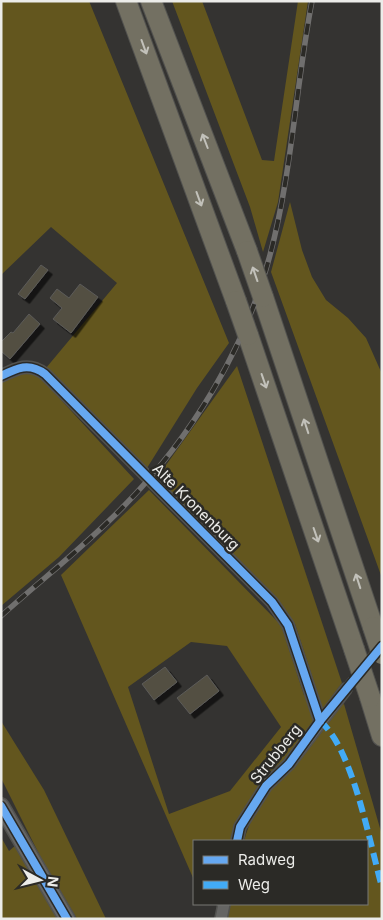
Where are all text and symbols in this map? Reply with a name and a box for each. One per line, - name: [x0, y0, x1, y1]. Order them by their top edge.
- one-way arrow: [140, 38, 149, 54]
- one-way arrow: [200, 133, 209, 149]
- one-way arrow: [195, 191, 204, 207]
- one-way arrow: [250, 267, 259, 283]
- one-way arrow: [260, 373, 269, 389]
- one-way arrow: [301, 419, 311, 435]
- street label: Alte Kronenburg: [149, 459, 244, 554]
- one-way arrow: [312, 527, 321, 543]
- one-way arrow: [353, 573, 362, 589]
- street label: Strubberg: [246, 720, 305, 787]
- legend: [193, 840, 368, 905]
- text: Radweg: [238, 850, 295, 869]
- north arrow: [15, 855, 65, 905]
- text: N: [44, 875, 62, 888]
- text: Weg: [238, 875, 270, 894]

